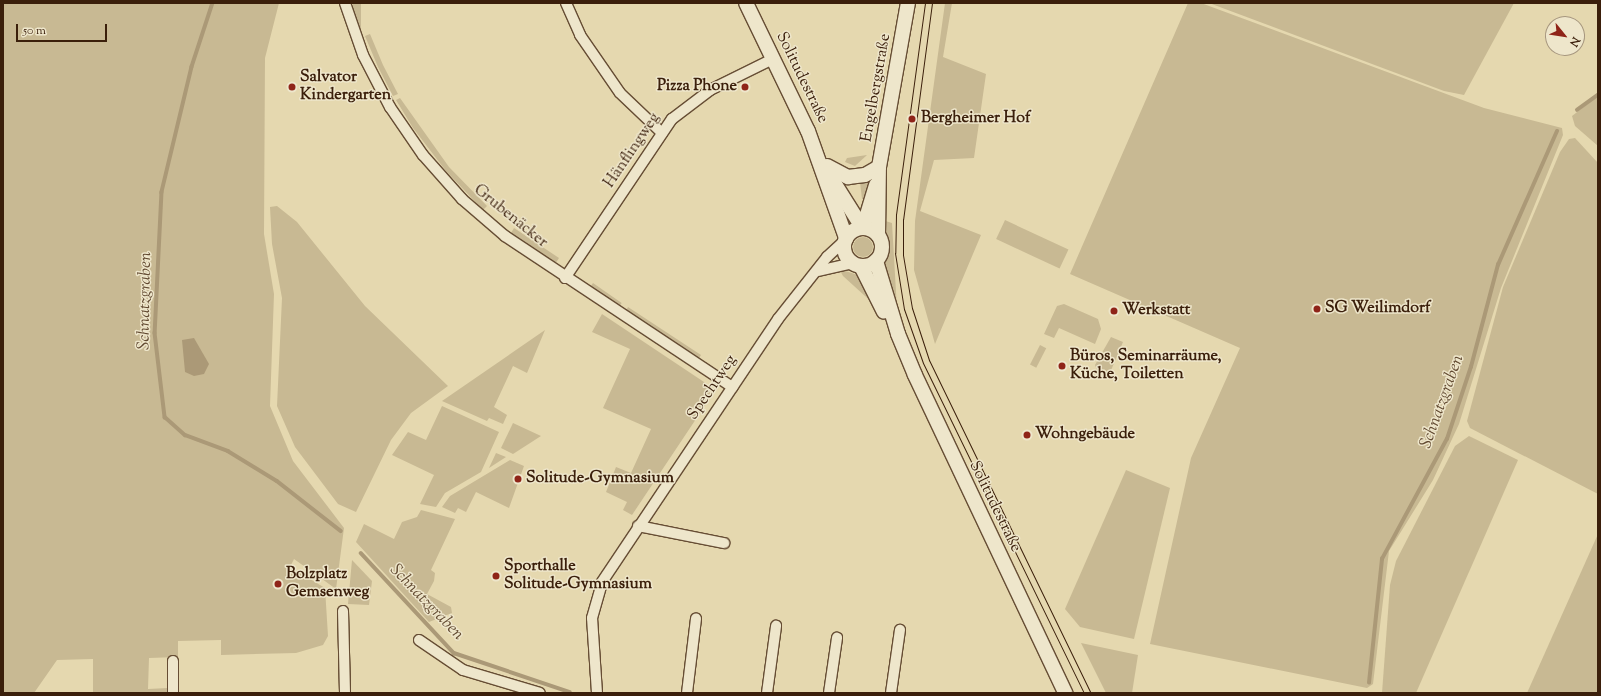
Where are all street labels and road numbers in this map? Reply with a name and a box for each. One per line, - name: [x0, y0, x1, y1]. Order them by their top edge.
- street label: Solitudestraße: [771, 29, 831, 127]
- street label: Engelbergstraße: [858, 32, 896, 144]
- street label: Hänflingweg: [601, 110, 665, 192]
- street label: Grubenäcker: [469, 181, 551, 253]
- street label: Spechtweg: [684, 352, 742, 424]
- street label: Solitudestraße: [964, 458, 1024, 556]

